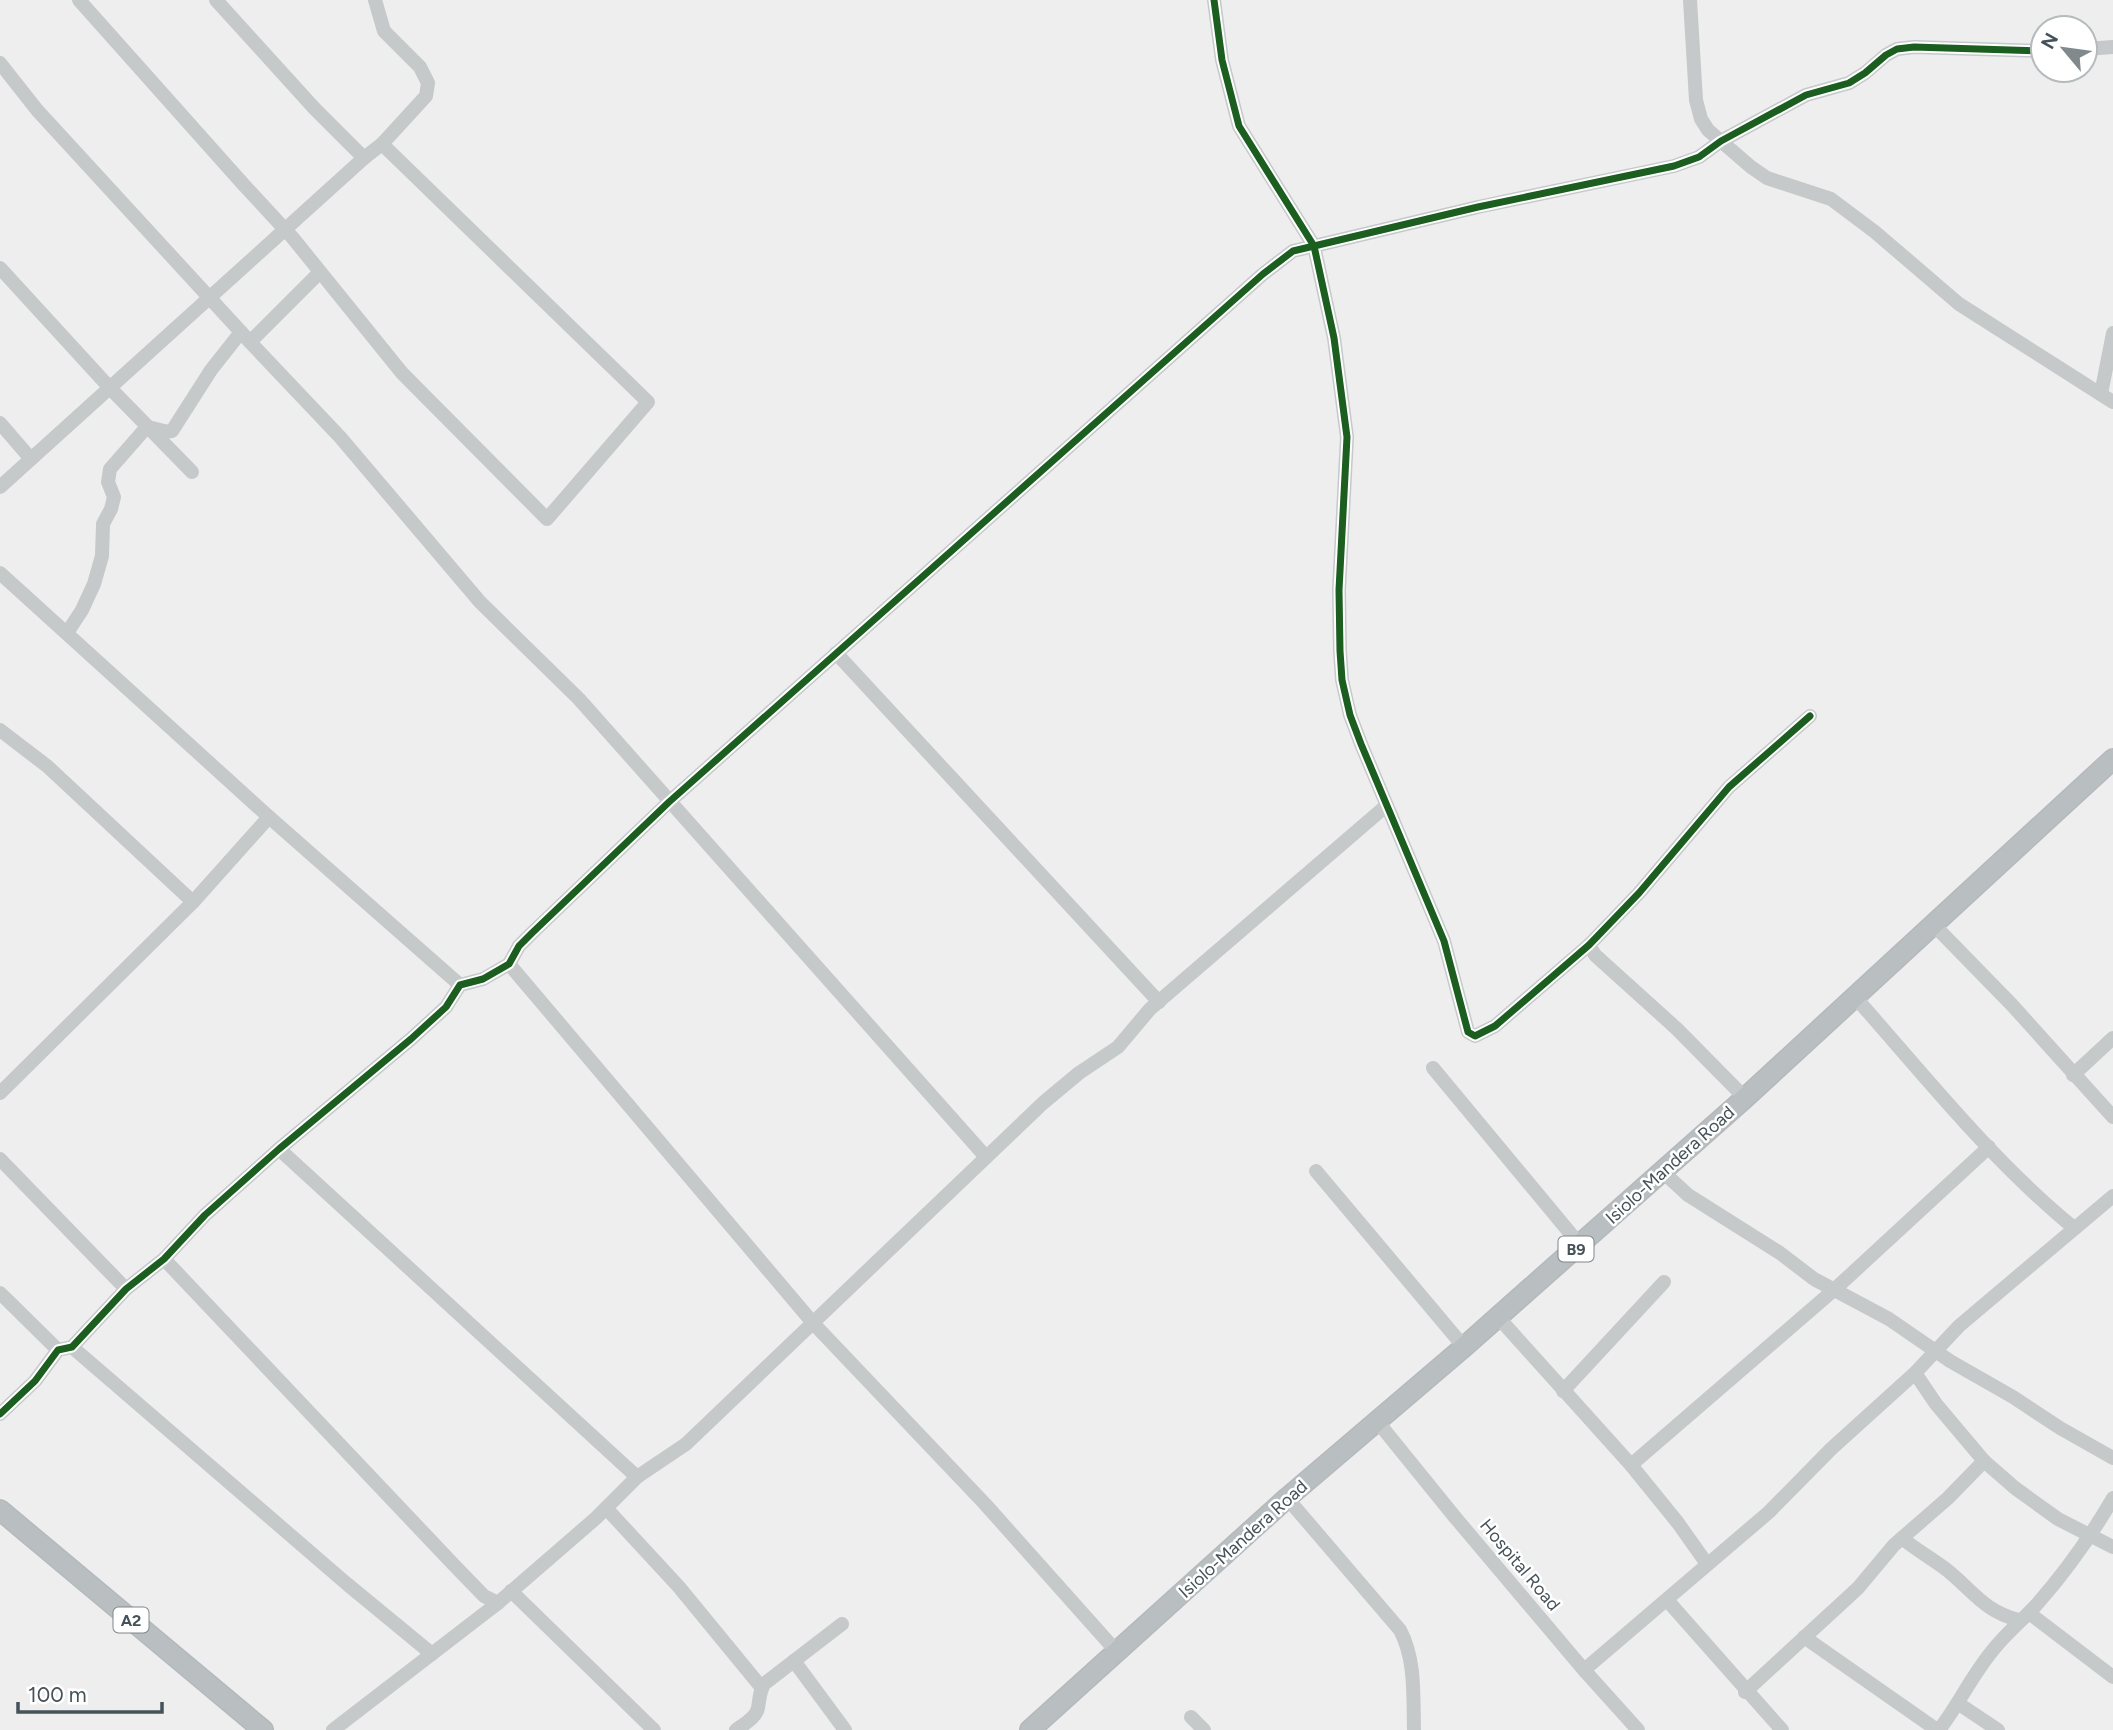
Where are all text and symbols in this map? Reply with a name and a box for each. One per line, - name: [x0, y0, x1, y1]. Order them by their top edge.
- north arrow: [2029, 14, 2099, 84]
- text: N: [2036, 29, 2063, 53]
- street label: Isiolo-Mandera Road: [1601, 1101, 1739, 1229]
- road number: B9: [1558, 1236, 1594, 1261]
- street label: Isiolo-Mandera Road: [1174, 1475, 1312, 1603]
- street label: Hospital Road: [1475, 1515, 1565, 1615]
- road number: A2: [114, 1608, 148, 1632]
- scale bar: [18, 1670, 161, 1714]
- text: 100 m: [28, 1682, 87, 1707]

